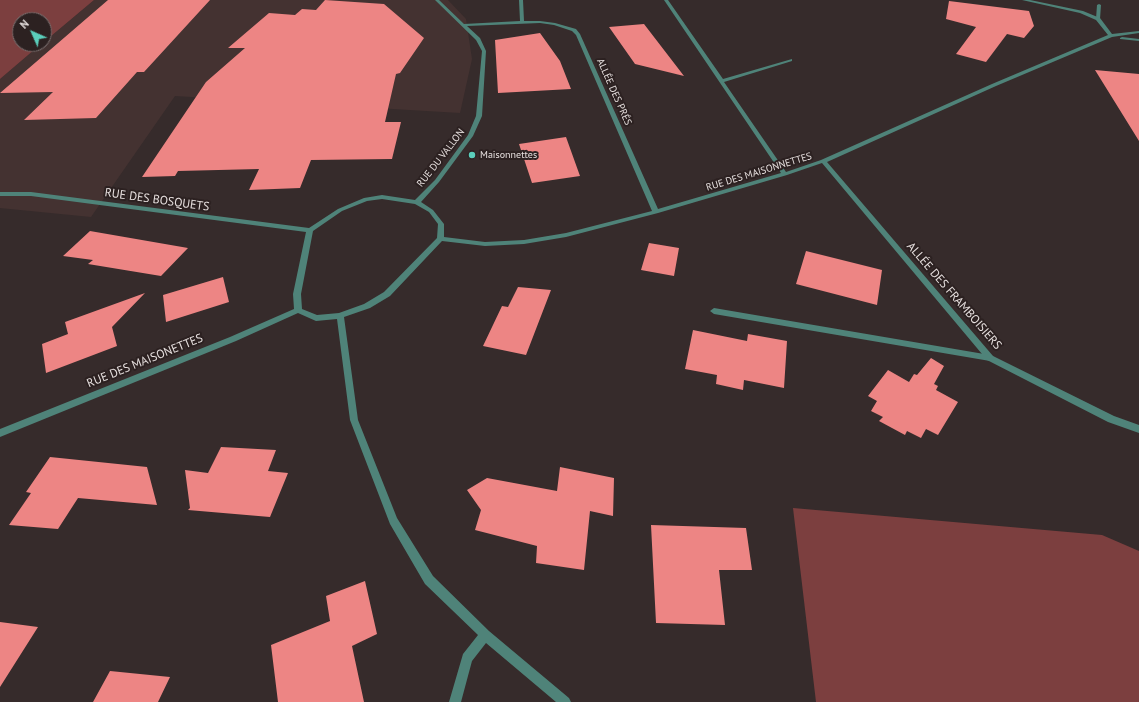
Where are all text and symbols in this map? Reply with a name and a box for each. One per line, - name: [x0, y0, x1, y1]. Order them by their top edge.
- north arrow: [12, 12, 52, 52]
- text: N: [17, 17, 32, 32]
- street label: ALLÉE DES PRÉS: [594, 57, 634, 127]
- street label: RUE DU VALLON: [415, 127, 467, 189]
- place label: Maisonnettes: [480, 149, 537, 161]
- marker: Maisonnettes: [467, 150, 477, 160]
- street label: RUE DES MAISONNETTES: [705, 150, 813, 194]
- street label: RUE DES BOSQUETS: [104, 186, 210, 214]
- street label: ALLÉE DES FRAMBOISIERS: [903, 239, 1005, 353]
- street label: RUE DES MAISONETTES: [85, 331, 205, 391]

